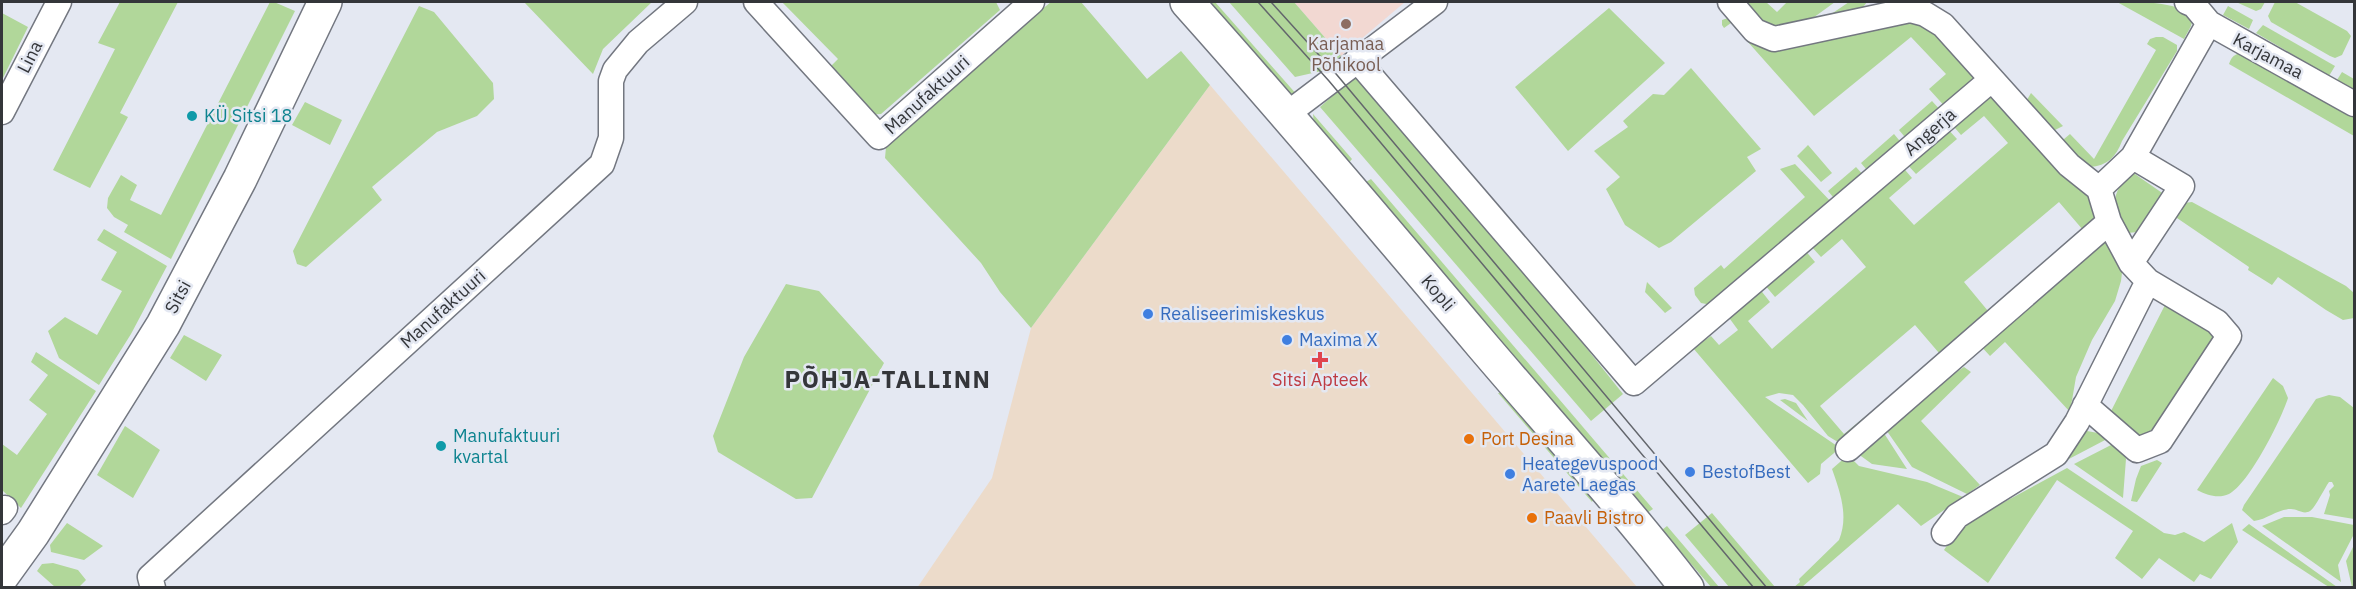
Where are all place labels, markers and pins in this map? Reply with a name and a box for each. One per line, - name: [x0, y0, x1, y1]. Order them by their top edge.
- marker: Karjamaa Põhikool: [1339, 17, 1353, 31]
- place label: Karjamaa Põhikool: [1308, 32, 1385, 76]
- place label: KÜ Sitsi 18: [204, 104, 292, 127]
- marker: KÜ Sitsi 18: [185, 109, 199, 123]
- place label: Realiseerimiskeskus: [1160, 302, 1325, 325]
- marker: Realiseerimiskeskus: [1141, 307, 1155, 321]
- place label: Maxima X: [1299, 328, 1377, 351]
- marker: Maxima X: [1280, 333, 1294, 347]
- marker: Sitsi Apteek: [1313, 353, 1327, 367]
- place label: Sitsi Apteek: [1272, 368, 1369, 391]
- place label: Manufaktuuri kvartal: [453, 424, 560, 468]
- place label: Port Desina: [1481, 427, 1574, 450]
- marker: Port Desina: [1462, 432, 1476, 446]
- marker: Manufaktuuri kvartal: [434, 439, 448, 453]
- place label: Heategevuspood Aarete Laegas: [1522, 452, 1658, 496]
- place label: BestofBest: [1702, 460, 1791, 483]
- marker: BestofBest: [1683, 465, 1697, 479]
- marker: Heategevuspood Aarete Laegas: [1503, 467, 1517, 481]
- place label: Paavli Bistro: [1544, 506, 1644, 529]
- marker: Paavli Bistro: [1525, 511, 1539, 525]

